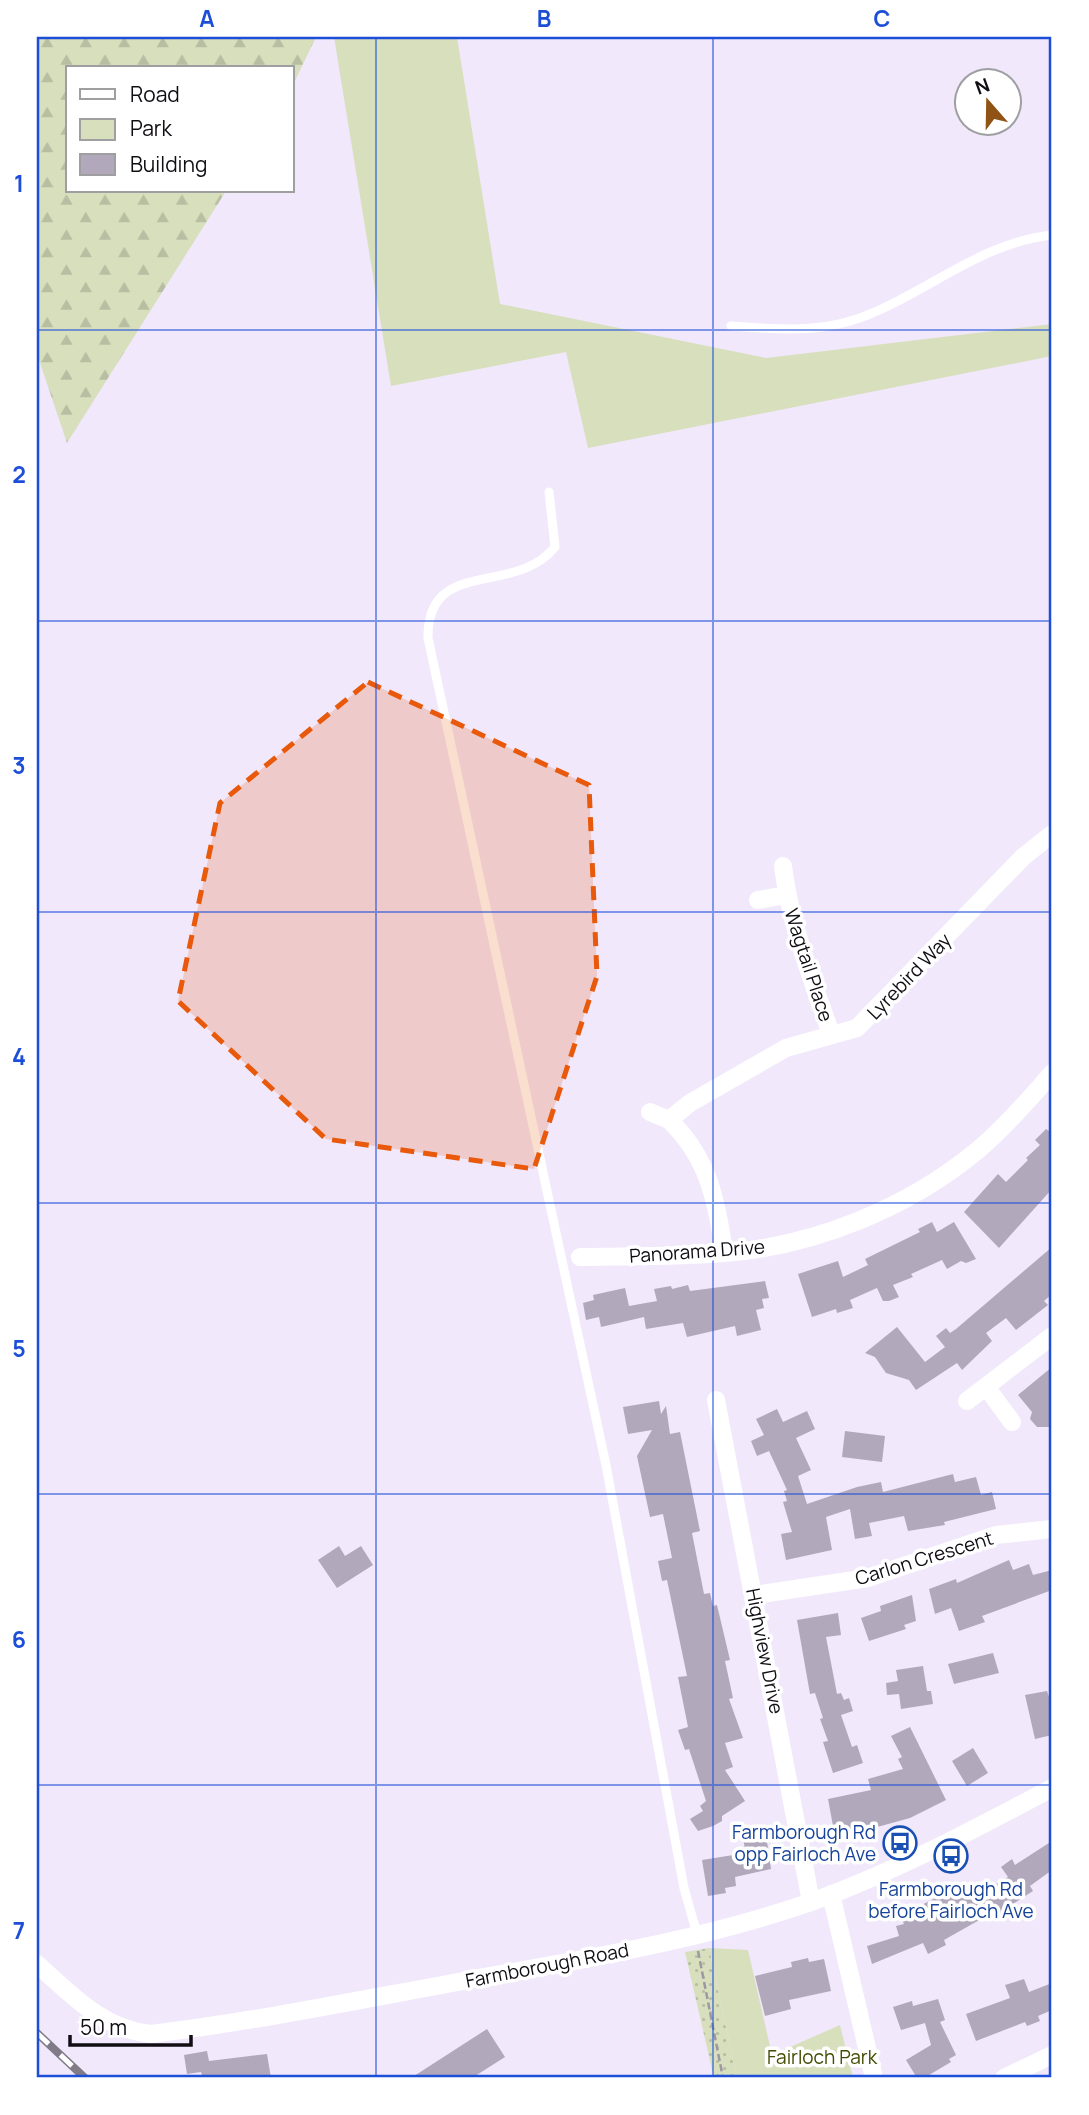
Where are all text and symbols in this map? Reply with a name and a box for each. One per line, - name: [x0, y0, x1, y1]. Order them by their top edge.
- text: A: [199, 2, 215, 34]
- text: B: [537, 2, 551, 34]
- text: C: [874, 2, 891, 34]
- legend: [66, 66, 294, 192]
- north arrow: [953, 66, 1023, 136]
- text: N: [971, 71, 993, 101]
- text: Road: [130, 80, 180, 108]
- text: Park: [130, 114, 172, 142]
- text: Building: [130, 150, 207, 178]
- text: 1: [14, 167, 24, 199]
- text: 2: [12, 458, 26, 490]
- text: 3: [12, 749, 26, 781]
- street label: Wagtail Place: [779, 905, 839, 1025]
- street label: Lyrebird Way: [861, 927, 957, 1025]
- text: 4: [12, 1040, 26, 1072]
- street label: Panorama Drive: [628, 1233, 766, 1269]
- text: 5: [12, 1332, 26, 1364]
- street label: Carlon Crescent: [852, 1525, 996, 1591]
- street label: Highview Drive: [740, 1586, 790, 1716]
- text: 6: [12, 1623, 26, 1655]
- place label: Farmborough Rd opp Fairloch Ave: [732, 1819, 876, 1867]
- bus stop icon: Farmborough Rd opp Fairloch Ave: [881, 1824, 919, 1862]
- bus stop icon: Farmborough Rd before Fairloch Ave: [932, 1837, 970, 1875]
- place label: Farmborough Rd before Fairloch Ave: [868, 1876, 1034, 1924]
- text: 7: [13, 1914, 25, 1946]
- street label: Farmborough Road: [463, 1936, 631, 1994]
- scale bar: [70, 2003, 191, 2047]
- text: 50 m: [80, 2013, 127, 2041]
- park label: Fairloch Park: [767, 2044, 878, 2070]

